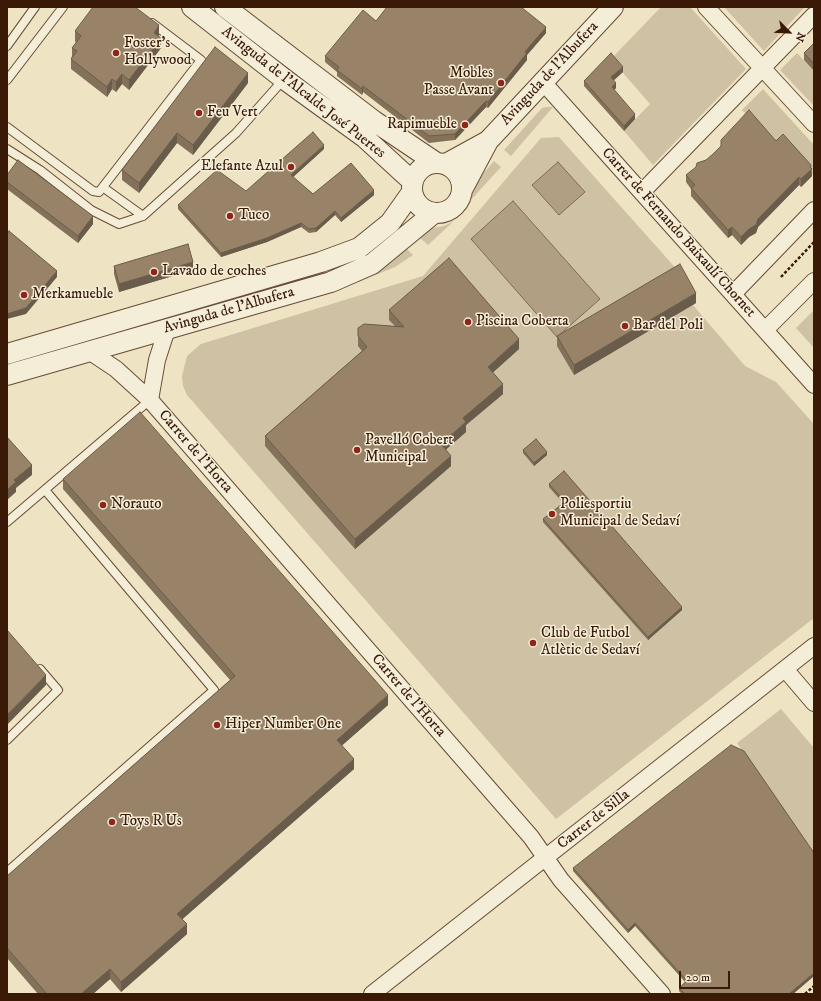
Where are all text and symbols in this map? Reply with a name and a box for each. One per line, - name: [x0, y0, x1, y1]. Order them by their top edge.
- north arrow: [769, 12, 809, 52]
- street label: Avinguda de l'Albufera: [497, 18, 603, 130]
- street label: Avinguda de l'Alcalde José Puertes: [217, 23, 389, 163]
- text: N: [792, 30, 808, 44]
- place label: Foster's Hollywood: [124, 35, 191, 70]
- marker: Foster's Hollywood: [111, 48, 121, 58]
- place label: Mobles Passe Avant: [424, 65, 493, 100]
- marker: Mobles Passe Avant: [496, 78, 506, 88]
- place label: Feu Vert: [207, 104, 258, 122]
- marker: Feu Vert: [194, 108, 204, 118]
- place label: Rapimueble: [387, 116, 457, 134]
- marker: Rapimueble: [460, 120, 470, 130]
- street label: Carrer de Fernando Baixaulí Chornet: [597, 145, 759, 321]
- place label: Elefante Azul: [201, 158, 283, 176]
- marker: Elefante Azul: [286, 162, 296, 172]
- place label: Tuco: [238, 207, 269, 225]
- marker: Tuco: [225, 211, 235, 221]
- place label: Lavado de coches: [162, 263, 266, 281]
- marker: Lavado de coches: [149, 267, 159, 277]
- street label: Avinguda de l'Albufera: [162, 284, 296, 338]
- place label: Merkamueble: [32, 286, 113, 304]
- marker: Merkamueble: [19, 290, 29, 300]
- place label: Piscina Coberta: [476, 313, 569, 331]
- marker: Piscina Coberta: [463, 317, 473, 327]
- place label: Bar del Poli: [633, 317, 703, 335]
- marker: Bar del Poli: [620, 321, 630, 331]
- street label: Carrer de l'Horta: [154, 407, 236, 497]
- place label: Pavelló Cobert Municipal: [365, 432, 453, 467]
- marker: Pavelló Cobert Municipal: [352, 445, 362, 455]
- place label: Norauto: [111, 496, 162, 514]
- place label: Poliesportiu Municipal de Sedaví: [560, 496, 680, 531]
- marker: Norauto: [98, 500, 108, 510]
- marker: Poliesportiu Municipal de Sedaví: [547, 509, 557, 519]
- place label: Club de Futbol Atlètic de Sedaví: [541, 625, 640, 660]
- marker: Club de Futbol Atlètic de Sedaví: [528, 638, 538, 648]
- street label: Carrer de l'Horta: [367, 651, 449, 741]
- place label: Hiper Number One: [225, 716, 341, 734]
- marker: Hiper Number One: [212, 720, 222, 730]
- street label: Carrer de Silla: [554, 786, 634, 854]
- place label: Toys R Us: [120, 813, 182, 831]
- marker: Toys R Us: [107, 817, 117, 827]
- scale bar: [681, 963, 732, 989]
- text: 20 m: [686, 970, 710, 985]

